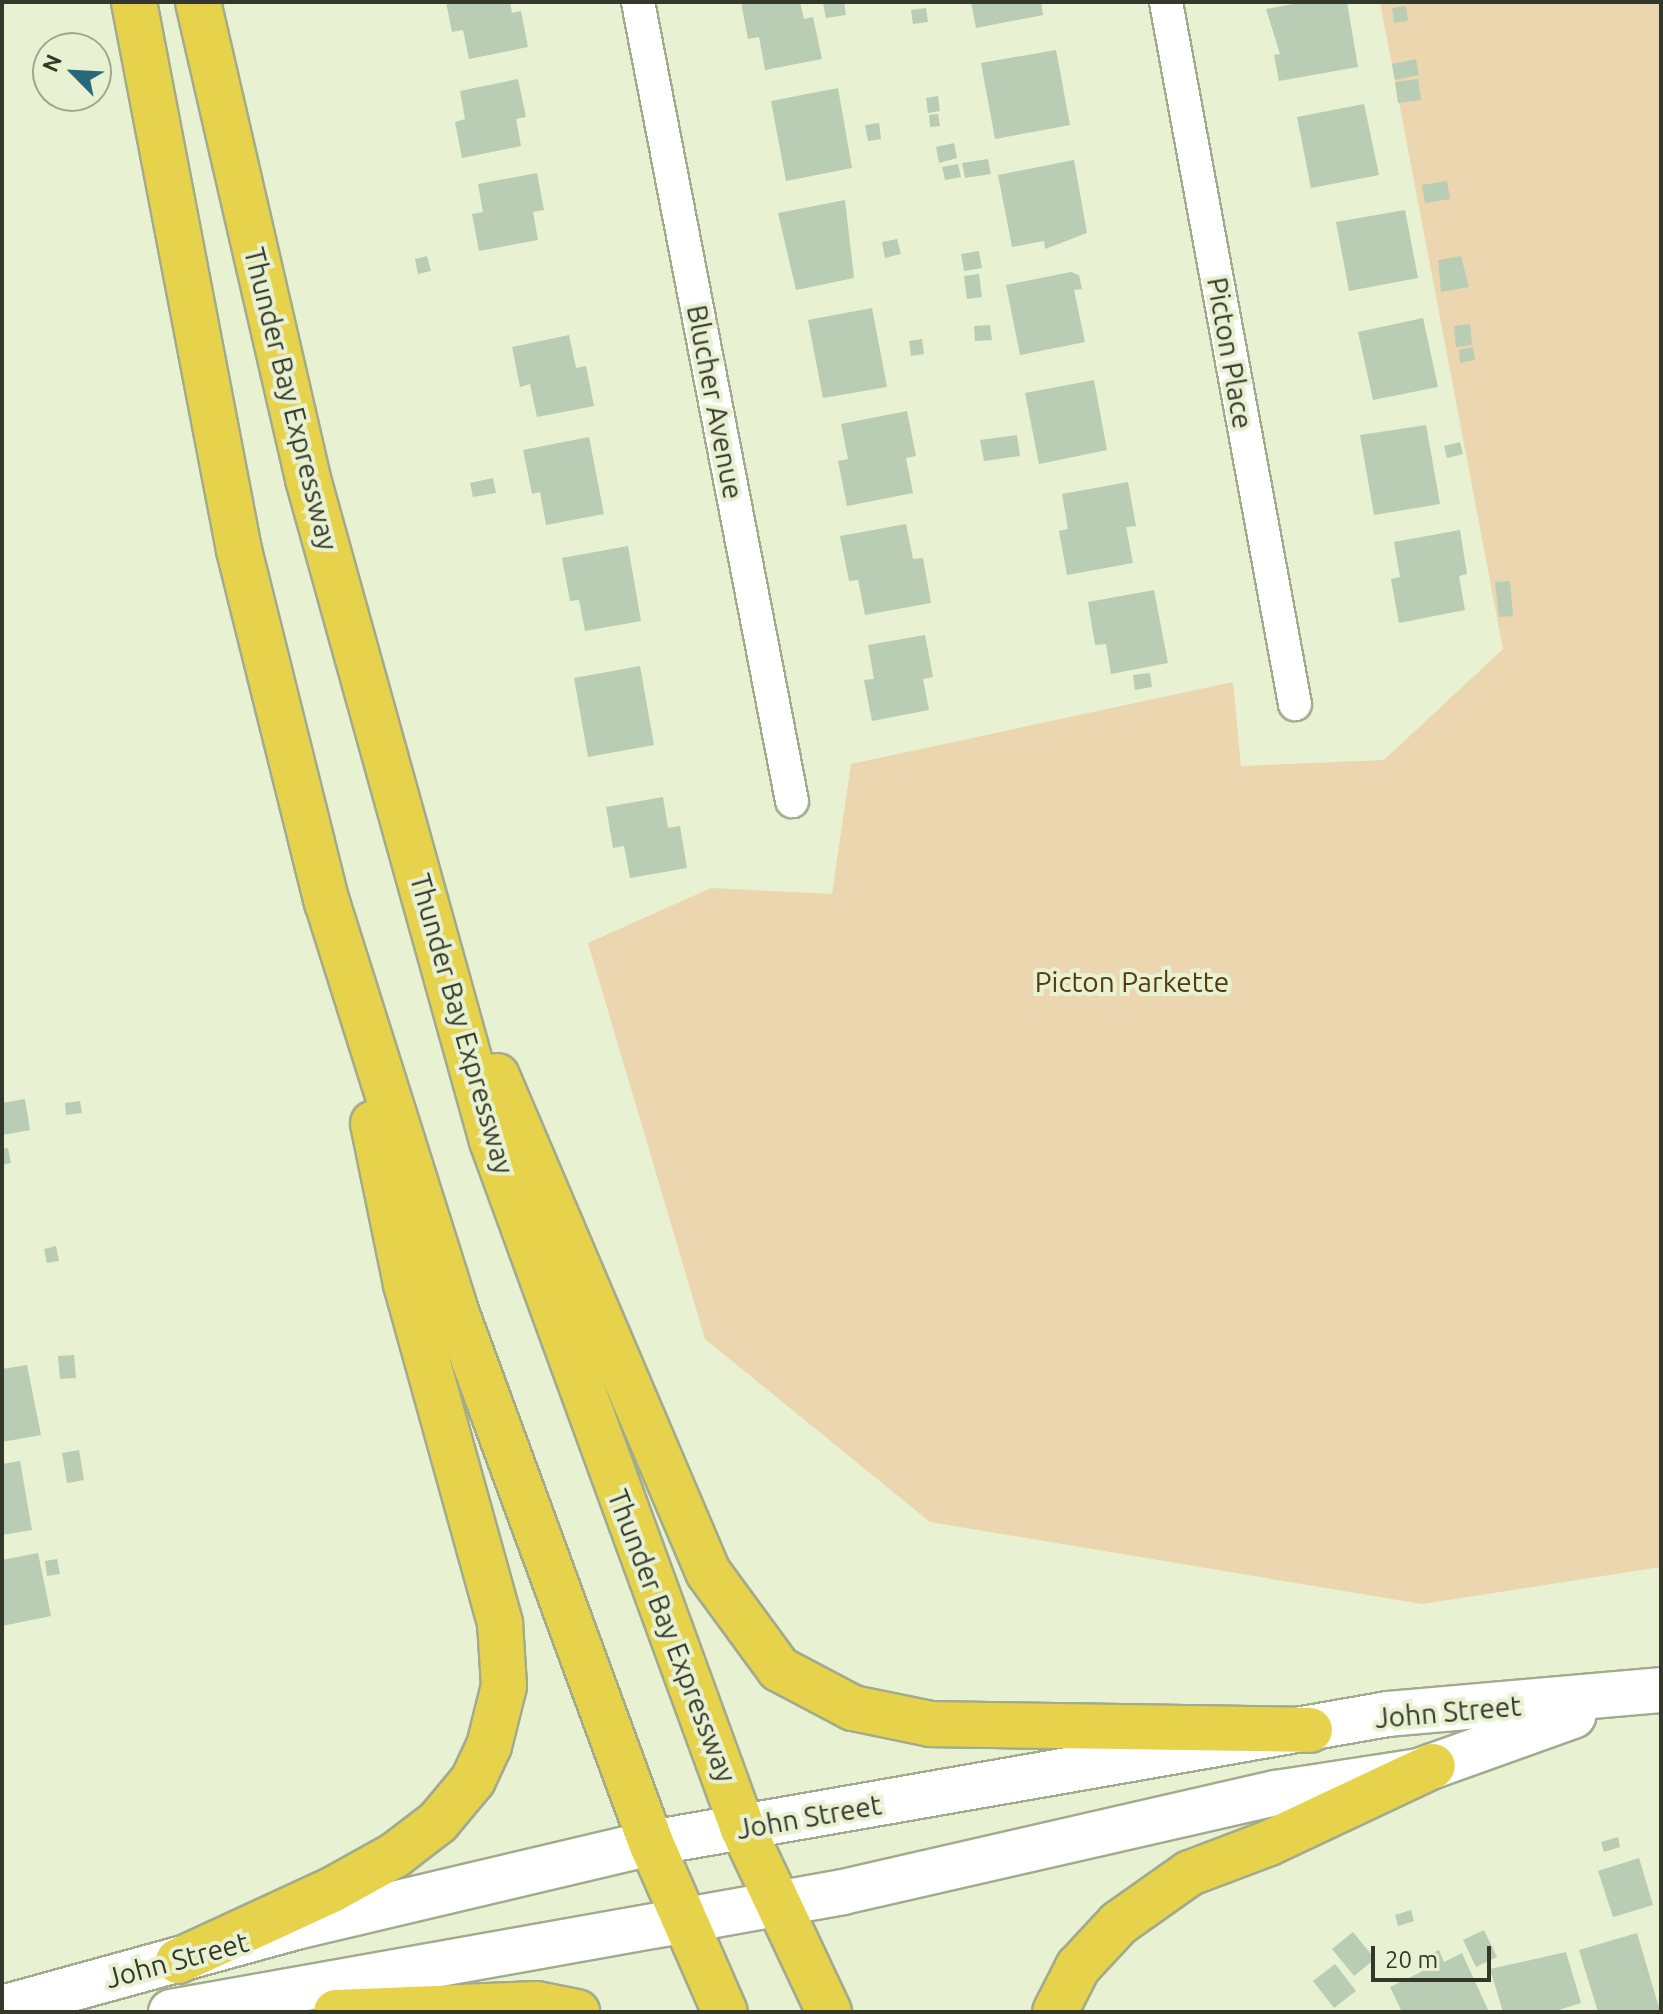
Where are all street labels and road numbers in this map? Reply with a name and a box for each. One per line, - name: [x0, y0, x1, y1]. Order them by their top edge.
- street label: Thunder Bay Expressway: [237, 244, 345, 554]
- street label: Picton Place: [1200, 275, 1260, 431]
- street label: Blucher Avenue: [680, 302, 750, 502]
- street label: Thunder Bay Expressway: [403, 870, 521, 1178]
- street label: Thunder Bay Expressway: [601, 1485, 743, 1787]
- street label: John Street: [1373, 1689, 1523, 1735]
- street label: John Street: [734, 1788, 884, 1846]
- street label: John Street: [102, 1925, 252, 1995]

